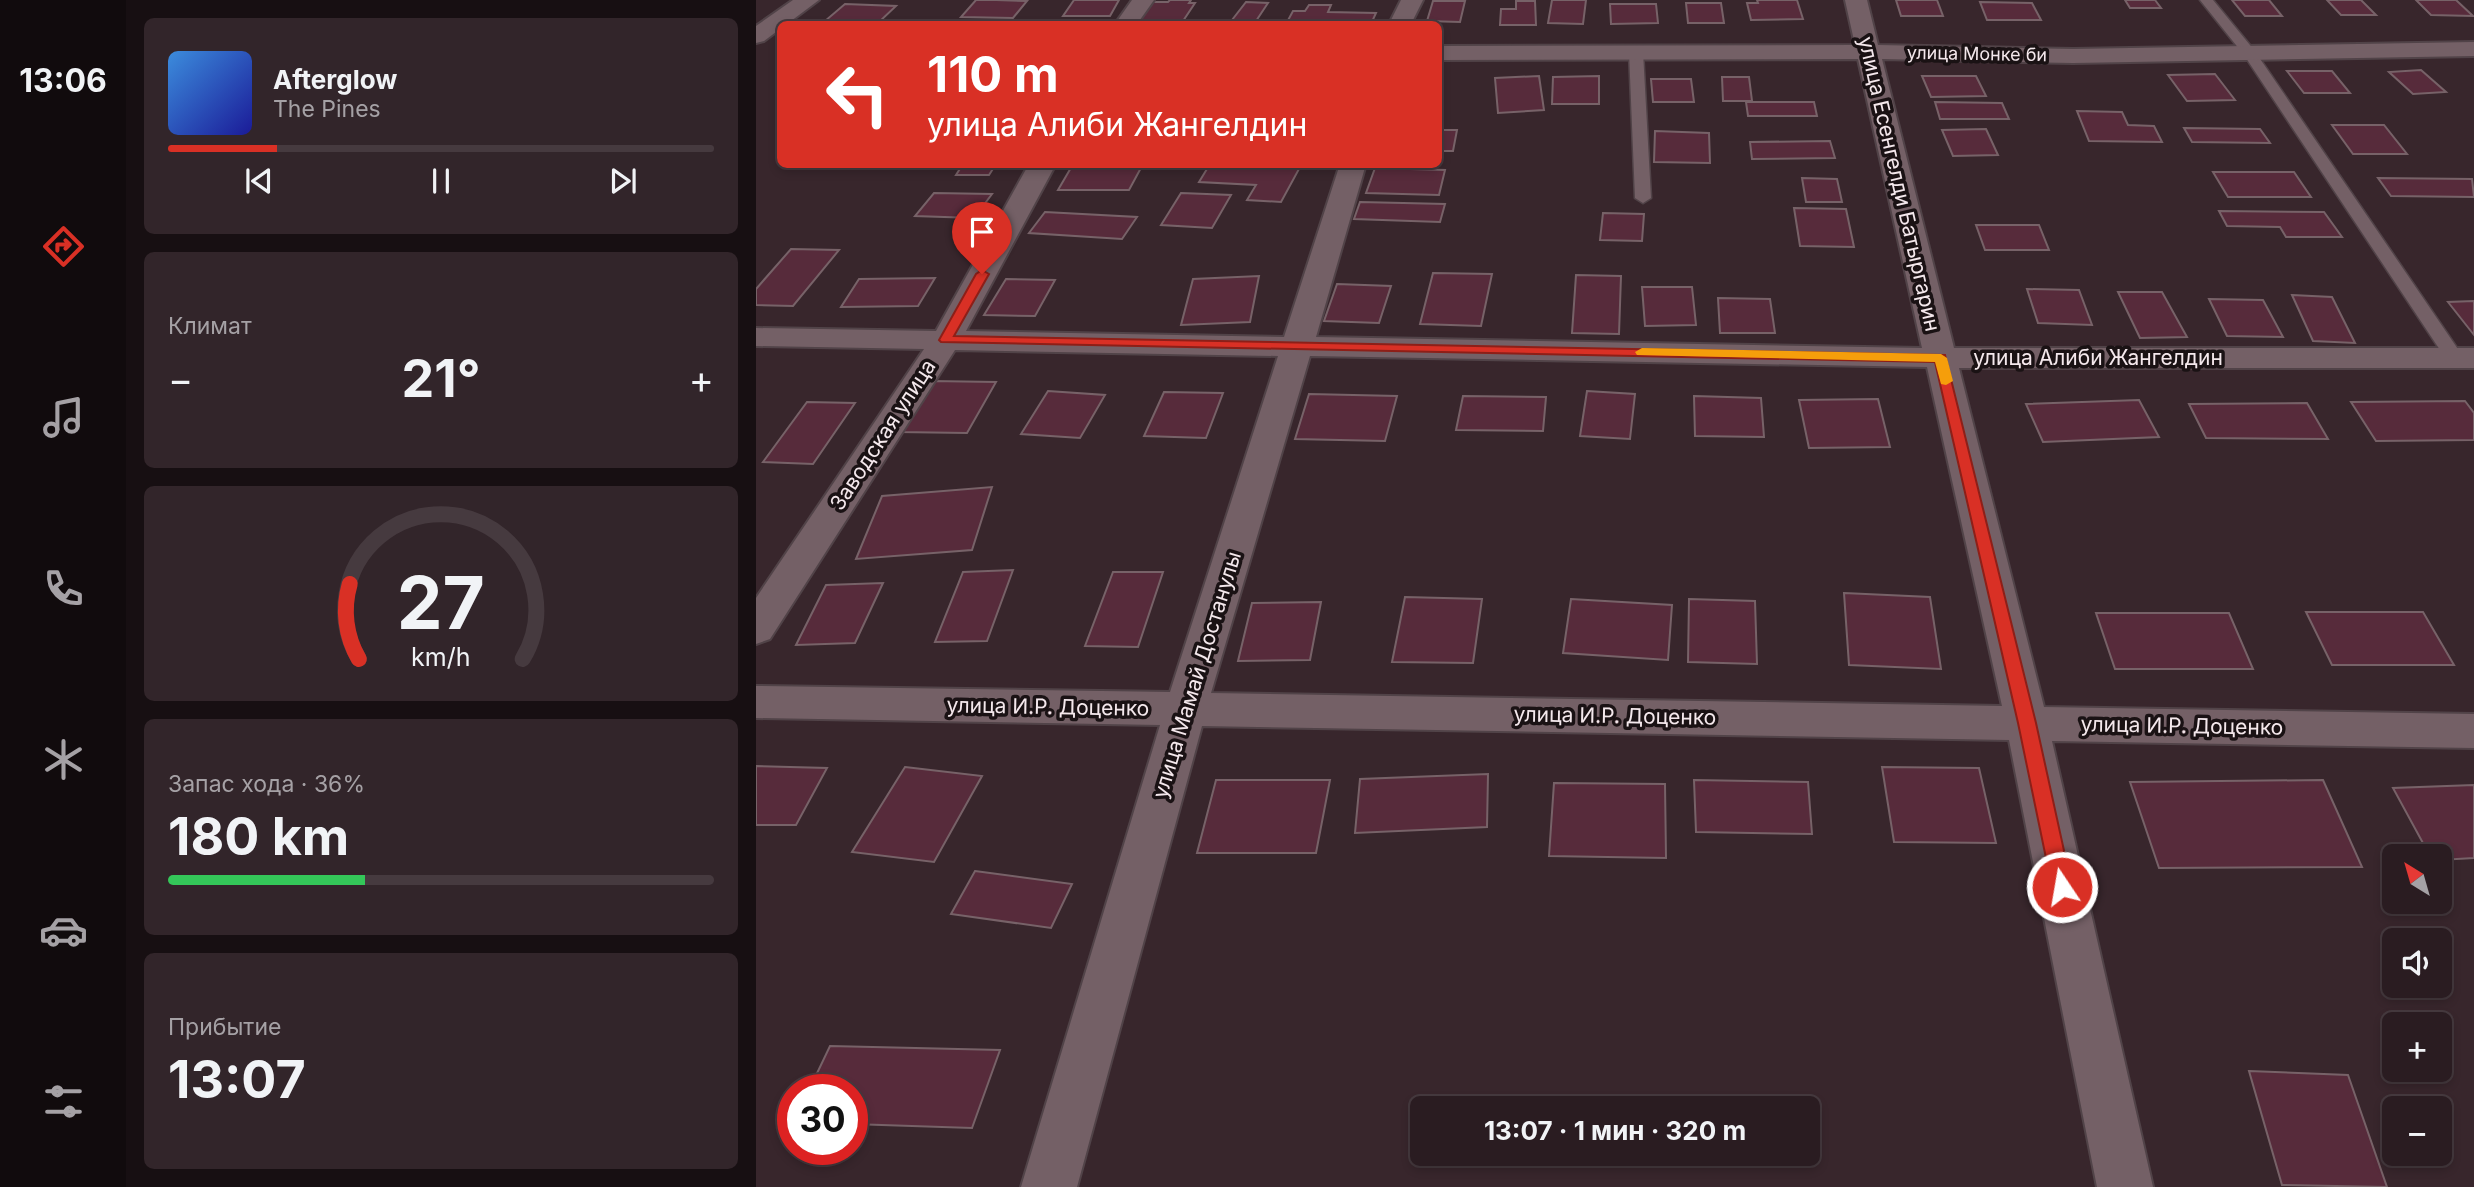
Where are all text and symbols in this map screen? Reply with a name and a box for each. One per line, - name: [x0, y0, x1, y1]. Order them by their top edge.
- street label: улица Есенгелди Батыргарин: [1853, 34, 1946, 334]
- street label: улица Монке би: [1907, 42, 2047, 65]
- text: 110 m: [927, 45, 1059, 104]
- icon: left: [812, 49, 903, 140]
- text: 13:06: [19, 61, 107, 100]
- text: Afterglow: [273, 64, 397, 95]
- text: The Pines: [273, 95, 381, 123]
- text: улица Алиби Жангелдин: [927, 105, 1307, 144]
- icon: previous: [240, 162, 278, 200]
- icon: pause: [422, 162, 460, 200]
- icon: next: [604, 162, 642, 200]
- pin: [952, 202, 1012, 274]
- icon: arrive: [963, 213, 1001, 251]
- icon: directions: [39, 222, 88, 271]
- text: Климат: [168, 312, 252, 340]
- street label: улица Алиби Жангелдин: [1973, 345, 2223, 370]
- text: 21°: [401, 347, 481, 410]
- street label: Заводская улица: [824, 355, 941, 515]
- text: −: [168, 356, 193, 402]
- text: +: [689, 356, 714, 402]
- icon: music: [39, 393, 88, 442]
- street label: улица Мамай Достанулы: [1147, 548, 1246, 801]
- text: 27: [397, 559, 485, 648]
- icon: phone: [39, 564, 88, 613]
- text: km/h: [411, 642, 471, 672]
- street label: улица И.Р. Доценко: [946, 692, 1150, 721]
- street label: улица И.Р. Доценко: [1513, 701, 1717, 730]
- street label: улица И.Р. Доценко: [2080, 711, 2284, 740]
- icon: climate: [39, 735, 88, 784]
- text: Запас хода · 36%: [168, 770, 365, 798]
- text: 180 km: [168, 805, 349, 868]
- north arrow: [2382, 844, 2452, 914]
- map controls: [2382, 844, 2452, 1166]
- position arrow: [2025, 850, 2099, 924]
- icon: car: [39, 906, 88, 955]
- button: sound: [2382, 928, 2452, 998]
- button: +: [2382, 1012, 2452, 1082]
- text: Прибытие: [168, 1013, 281, 1041]
- text: 13:07: [168, 1048, 306, 1111]
- speed limit sign: 30: [777, 1074, 868, 1165]
- icon: filters: [39, 1077, 88, 1126]
- button: −: [2382, 1096, 2452, 1166]
- text: 13:07 · 1 мин · 320 m: [1484, 1115, 1746, 1146]

